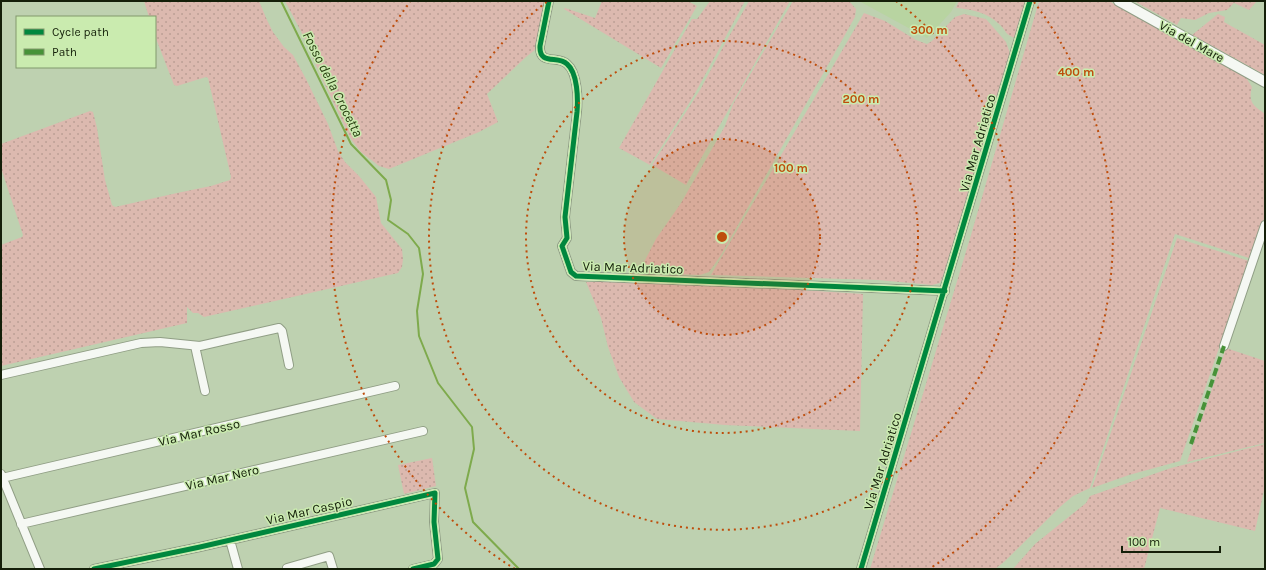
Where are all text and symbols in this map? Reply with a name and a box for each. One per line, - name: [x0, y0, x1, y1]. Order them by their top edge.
- legend: [16, 16, 156, 68]
- street label: Via del Mare: [1157, 17, 1227, 66]
- text: 300 m: [910, 23, 948, 37]
- text: Cycle path: [52, 25, 109, 39]
- water label: Fosso della Crocetta: [299, 29, 367, 140]
- text: Path: [52, 45, 77, 59]
- text: 400 m: [1058, 65, 1094, 79]
- text: 200 m: [843, 92, 879, 106]
- street label: Via Mar Adriatico: [956, 93, 999, 194]
- text: 100 m: [774, 161, 808, 175]
- centre of rings: [715, 230, 729, 244]
- street label: Via Mar Adriatico: [582, 258, 684, 277]
- street label: Via Mar Adriatico: [861, 411, 904, 512]
- street label: Via Mar Rosso: [157, 416, 241, 449]
- street label: Via Mar Nero: [184, 462, 260, 493]
- street label: Via Mar Caspio: [265, 493, 354, 528]
- scale bar: [1122, 528, 1220, 554]
- text: 100 m: [1128, 535, 1160, 549]

